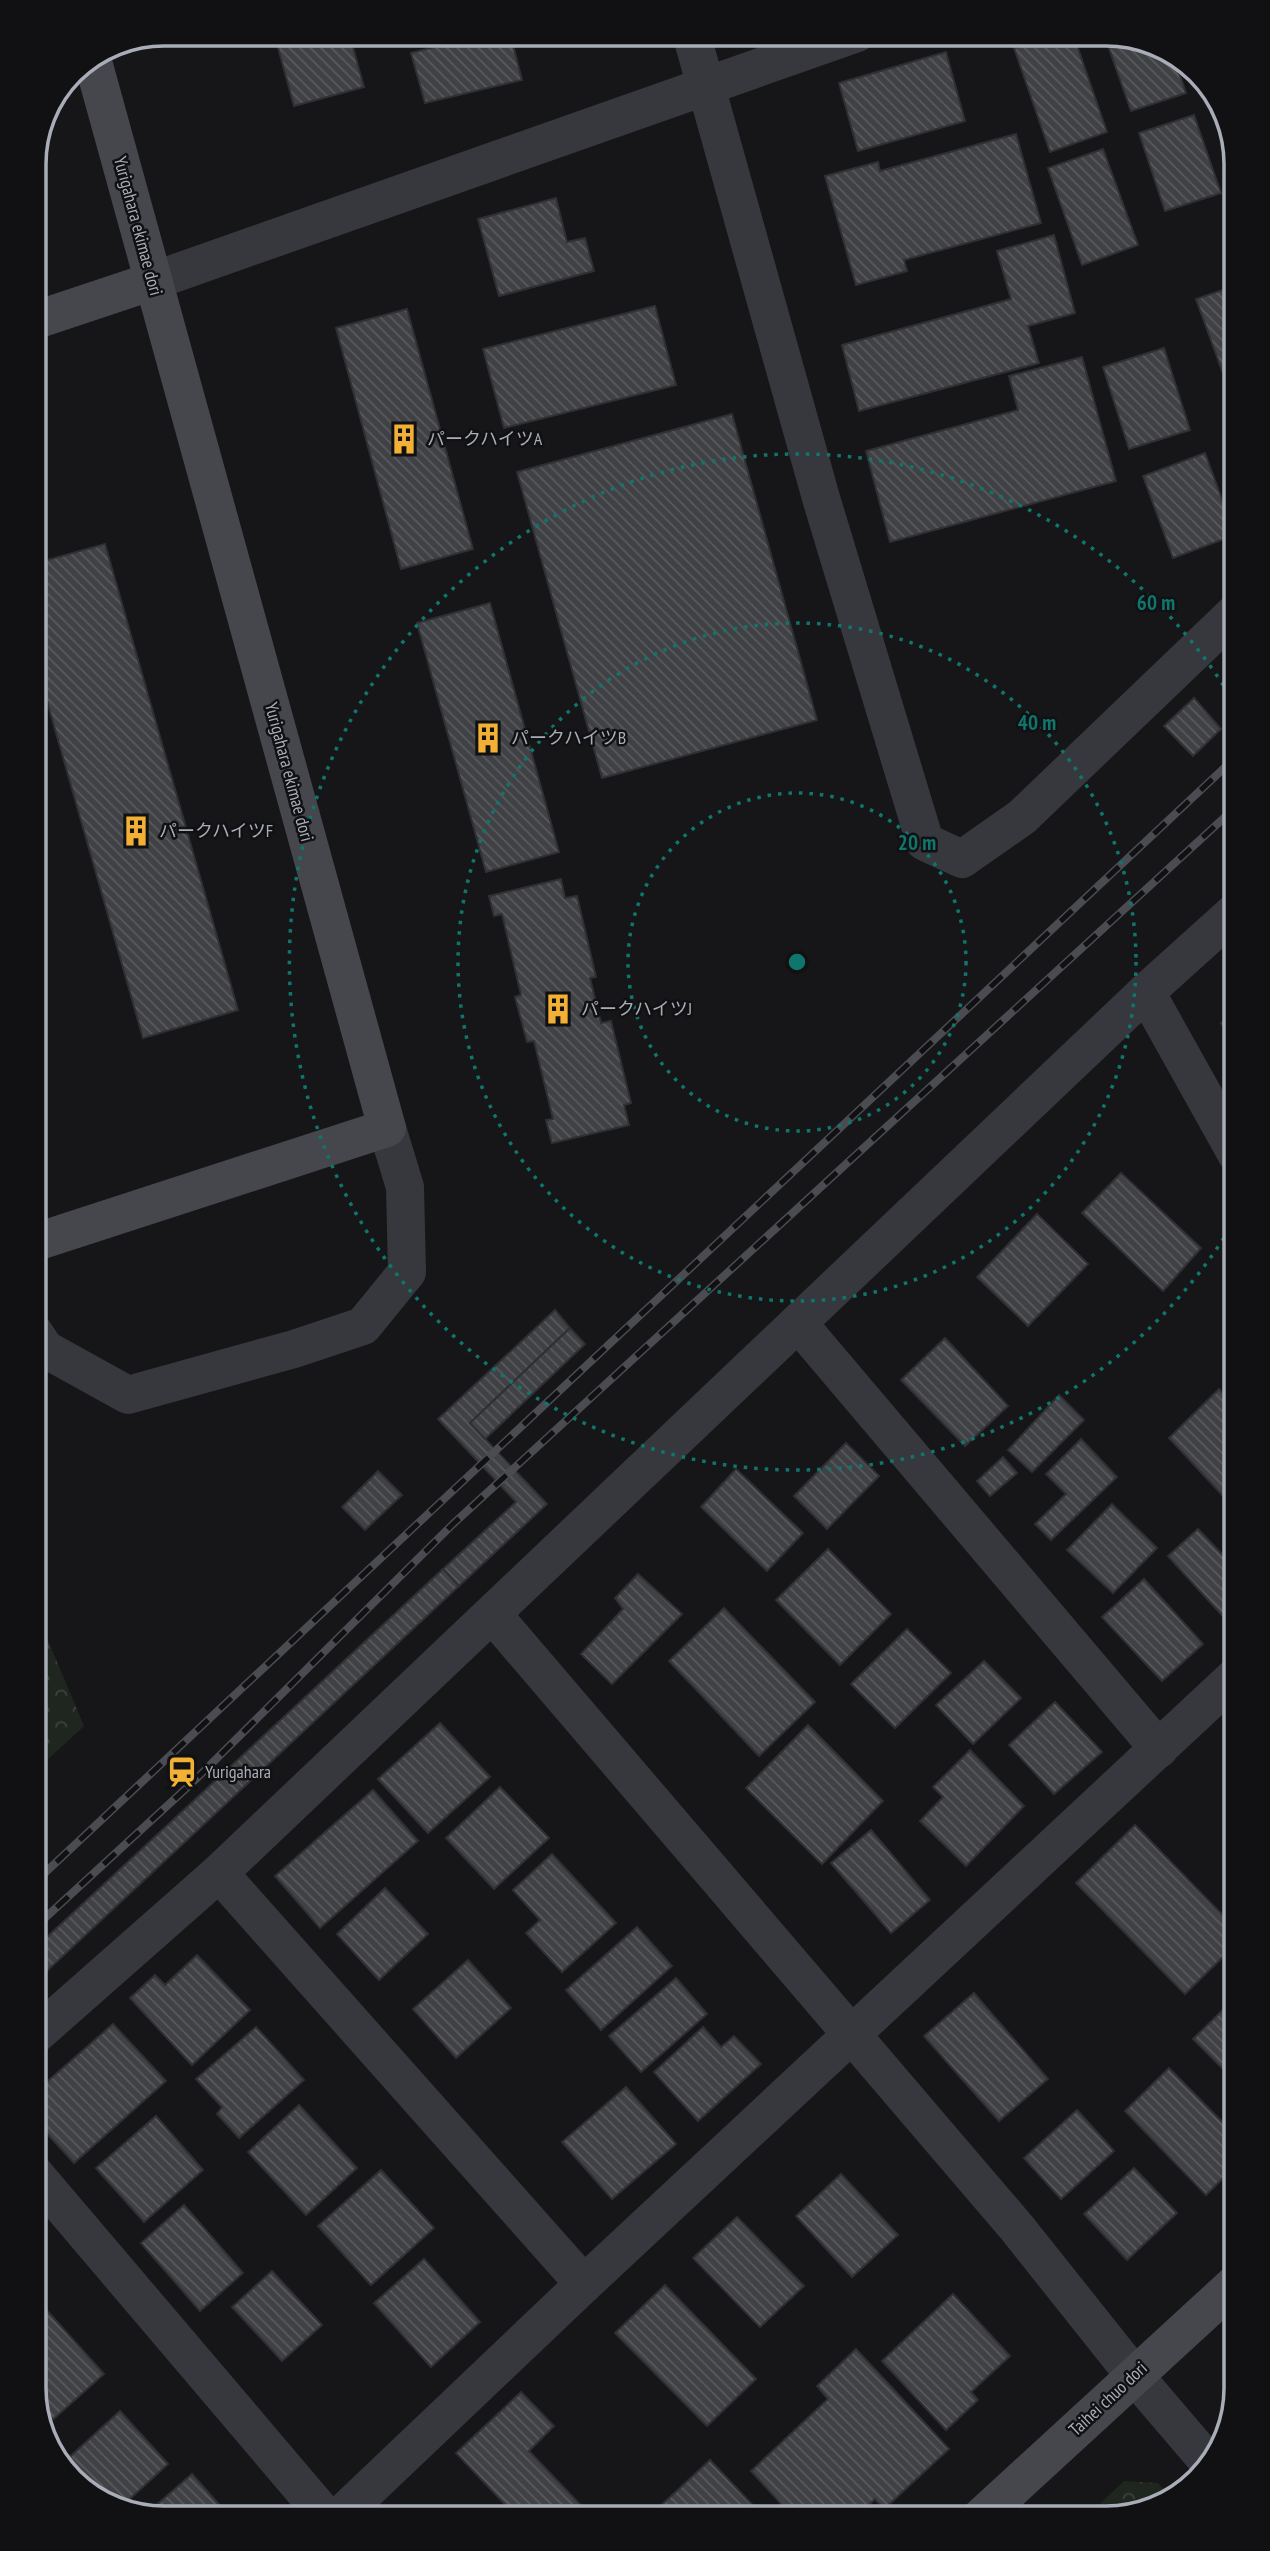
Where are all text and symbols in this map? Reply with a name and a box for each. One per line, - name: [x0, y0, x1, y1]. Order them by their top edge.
- street label: Yurigahara ekimae dori: [109, 154, 168, 298]
- building icon: パークハイツA: [387, 422, 421, 456]
- place label: パークハイツA: [427, 427, 543, 450]
- text: 60 m: [1137, 589, 1175, 616]
- street label: Yurigahara ekimae dori: [260, 700, 319, 844]
- text: 40 m: [1018, 709, 1056, 736]
- building icon: パークハイツB: [471, 721, 505, 755]
- place label: パークハイツB: [511, 726, 626, 749]
- building icon: パークハイツF: [119, 814, 153, 848]
- place label: パークハイツF: [159, 819, 273, 842]
- text: 20 m: [898, 829, 936, 856]
- centre of rings: [785, 950, 809, 974]
- building icon: パークハイツJ: [541, 992, 575, 1026]
- place label: パークハイツJ: [581, 997, 692, 1020]
- station icon: Yurigahara: [165, 1755, 199, 1789]
- place label: Yurigahara: [205, 1760, 271, 1783]
- street label: Taihei chuo dori: [1064, 2357, 1152, 2441]

